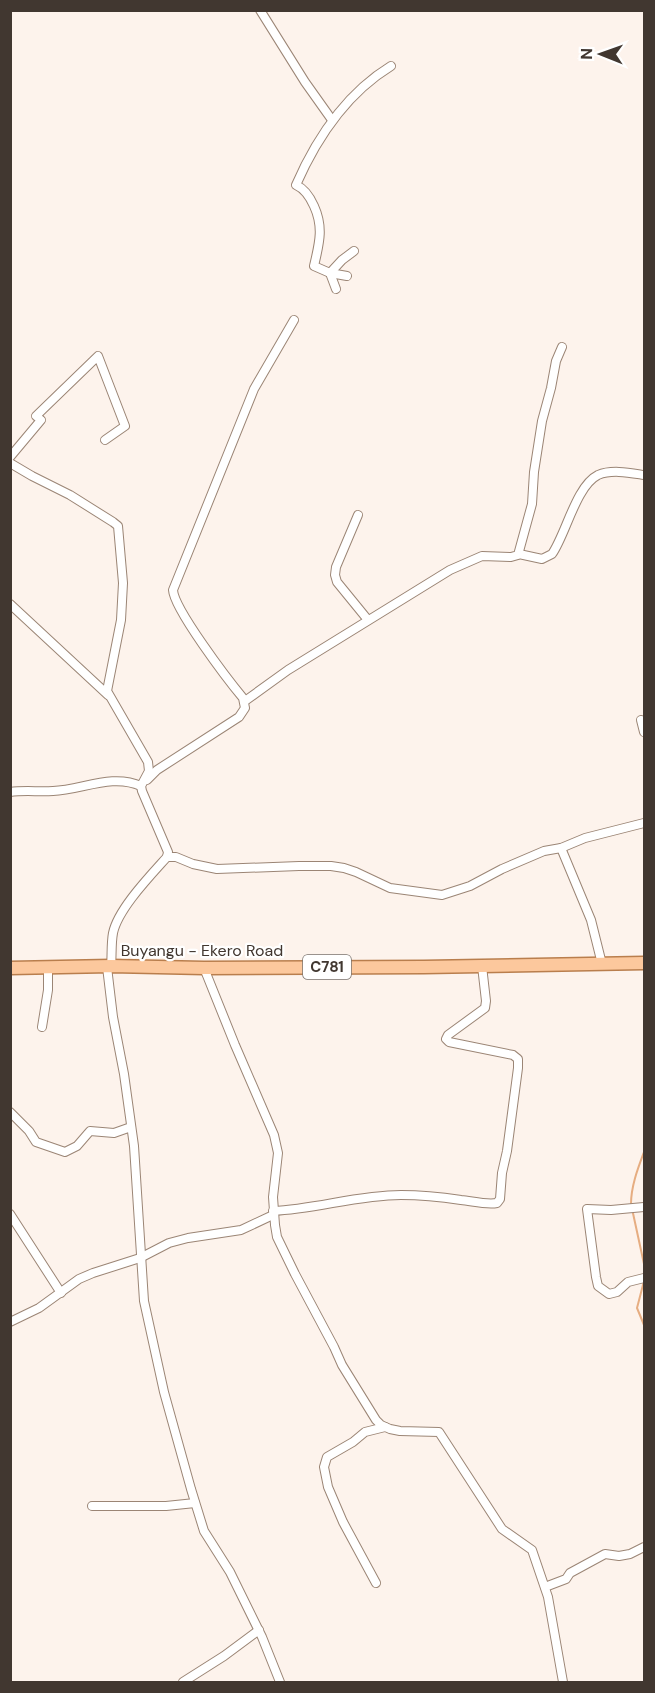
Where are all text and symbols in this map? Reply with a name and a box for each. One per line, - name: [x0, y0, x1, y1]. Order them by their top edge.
- north arrow: [571, 24, 631, 84]
- text: N: [576, 48, 597, 60]
- street label: Buyangu - Ekero Road: [121, 940, 283, 961]
- road number: C781: [303, 955, 351, 979]

